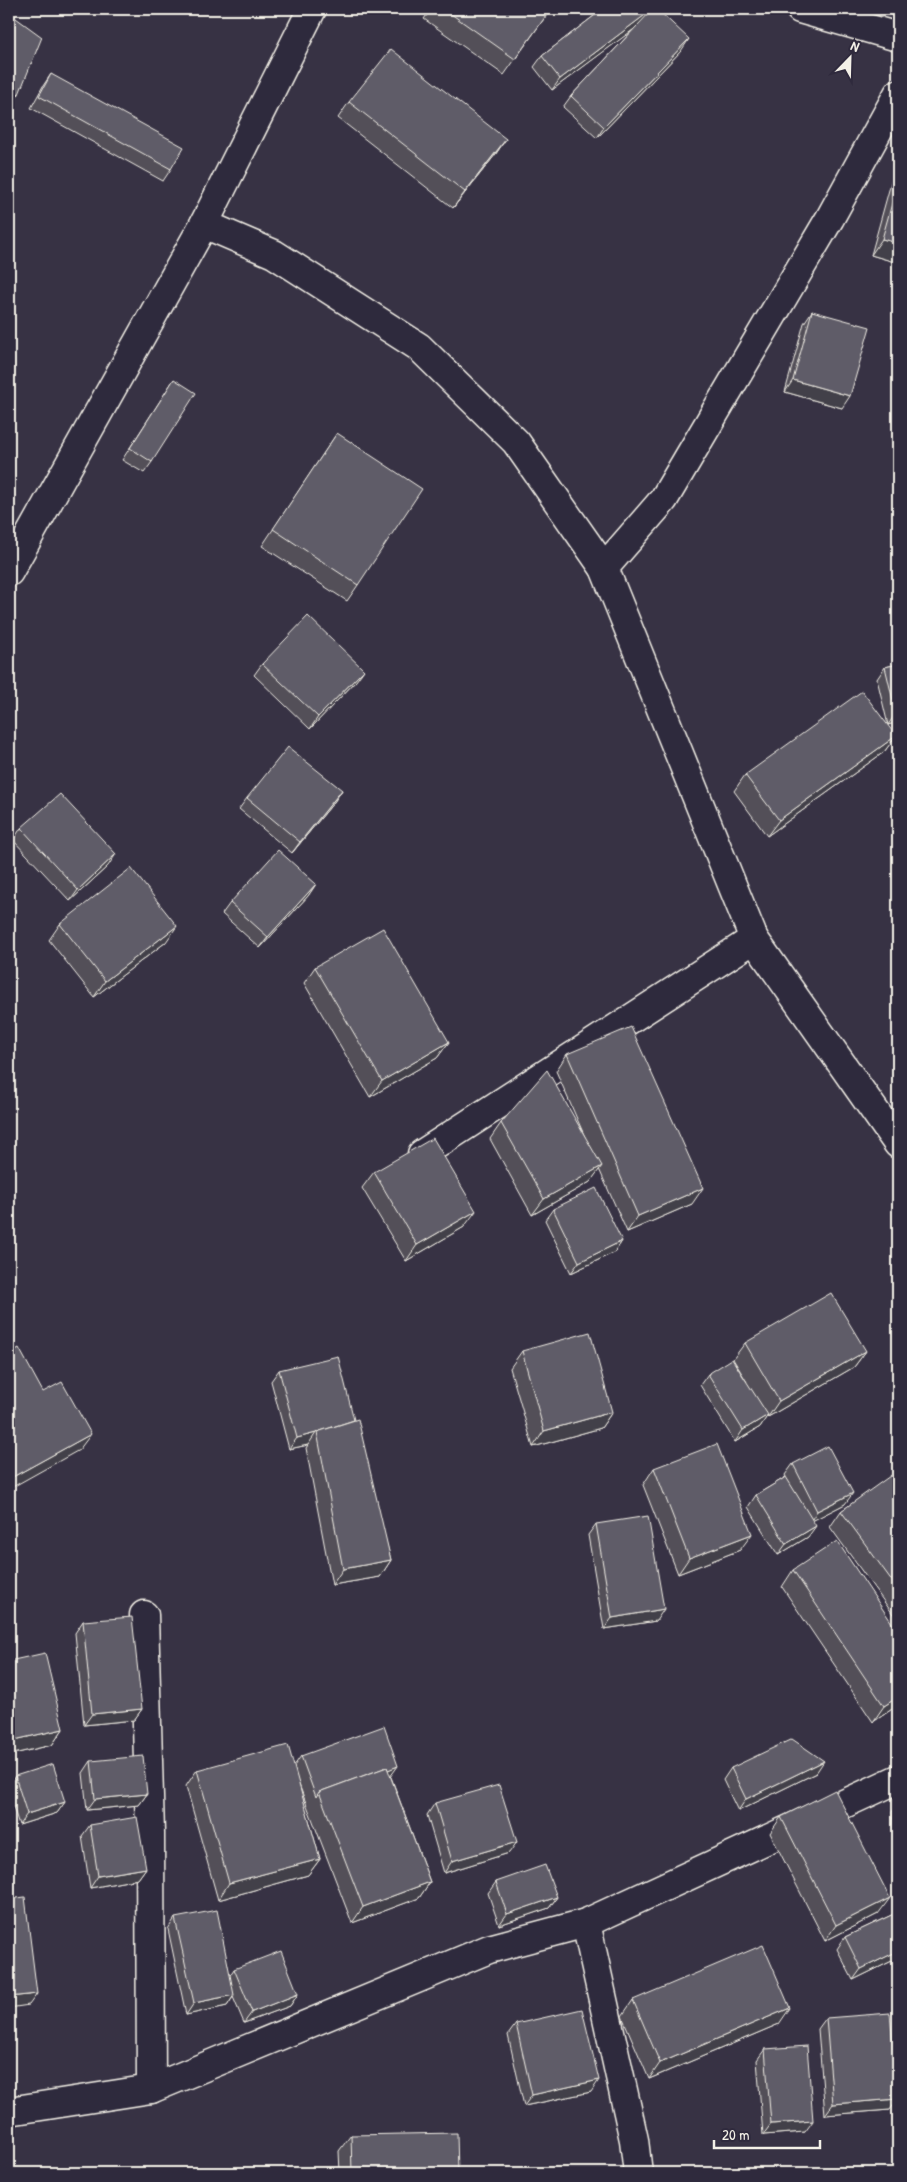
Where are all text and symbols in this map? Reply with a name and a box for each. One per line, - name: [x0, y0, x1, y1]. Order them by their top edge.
- north arrow: [824, 32, 874, 82]
- text: N: [848, 35, 863, 56]
- scale bar: [714, 2117, 821, 2149]
- text: 20 m: [722, 2124, 749, 2145]

